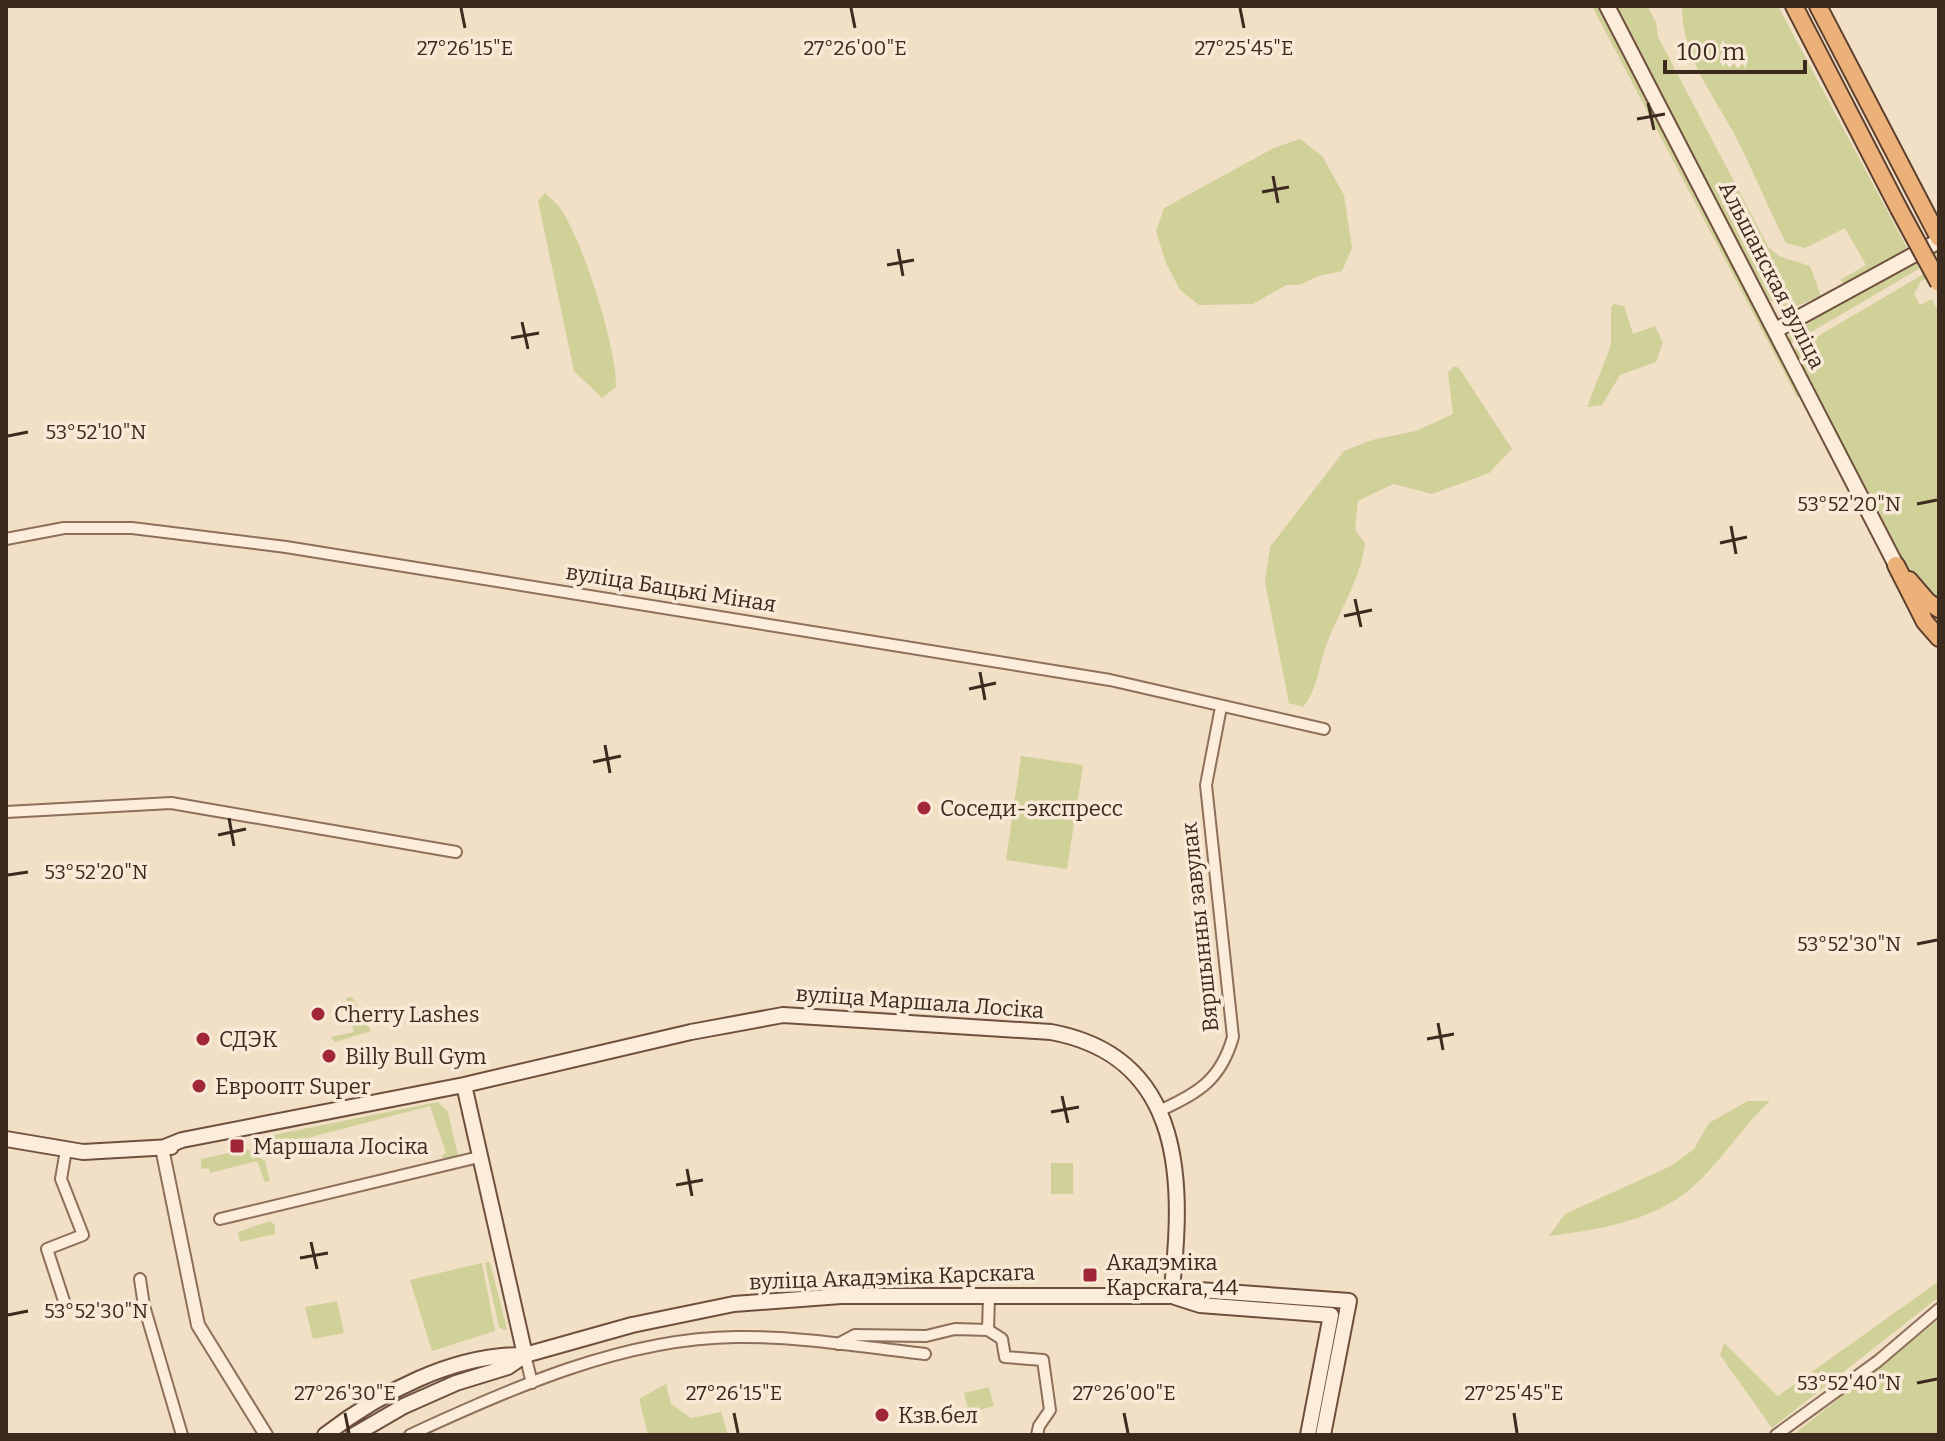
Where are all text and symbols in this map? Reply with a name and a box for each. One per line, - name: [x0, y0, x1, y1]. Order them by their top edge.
- scale bar: [1665, 24, 1805, 74]
- text: 27°26'15"E: [417, 36, 513, 60]
- text: 27°26'00"E: [803, 36, 907, 60]
- text: 27°25'45"E: [1195, 36, 1293, 60]
- text: 100 m: [1677, 38, 1745, 66]
- street label: Альшанская вуліца: [1713, 177, 1831, 373]
- text: 53°52'10"N: [46, 420, 147, 444]
- text: 53°52'20"N: [1797, 492, 1901, 516]
- street label: вуліца Бацькі Міная: [564, 558, 778, 618]
- place label: Соседи-экспресс: [940, 795, 1123, 822]
- marker: Соседи-экспресс: [915, 799, 933, 817]
- street label: Вяршынны завулак: [1176, 821, 1224, 1033]
- text: 53°52'20"N: [44, 860, 148, 884]
- text: 53°52'30"N: [1797, 932, 1901, 956]
- street label: вуліца Маршала Лосіка: [795, 980, 1045, 1024]
- place label: Cherry Lashes: [334, 1001, 479, 1028]
- marker: Cherry Lashes: [309, 1005, 327, 1023]
- place label: СДЭК: [219, 1026, 278, 1053]
- marker: СДЭК: [194, 1030, 212, 1048]
- place label: Billy Bull Gym: [345, 1043, 487, 1070]
- marker: Billy Bull Gym: [320, 1047, 338, 1065]
- place label: Евроопт Super: [215, 1073, 371, 1100]
- marker: Евроопт Super: [190, 1077, 208, 1095]
- place label: Маршала Лосіка: [253, 1133, 429, 1160]
- marker: Маршала Лосіка: [228, 1137, 246, 1155]
- place label: Акадэміка Карскага, 44: [1106, 1249, 1238, 1301]
- street label: вуліца Акадэміка Карскага: [748, 1259, 1036, 1295]
- marker: Акадэміка Карскага, 44: [1081, 1266, 1099, 1284]
- text: 53°52'30"N: [44, 1299, 148, 1323]
- text: 53°52'40"N: [1797, 1371, 1901, 1395]
- text: 27°26'30"E: [294, 1381, 396, 1405]
- text: 27°26'15"E: [686, 1381, 782, 1405]
- text: 27°26'00"E: [1072, 1381, 1176, 1405]
- text: 27°25'45"E: [1465, 1381, 1563, 1405]
- place label: Кзв.бел: [898, 1402, 978, 1429]
- marker: Кзв.бел: [873, 1406, 891, 1424]

